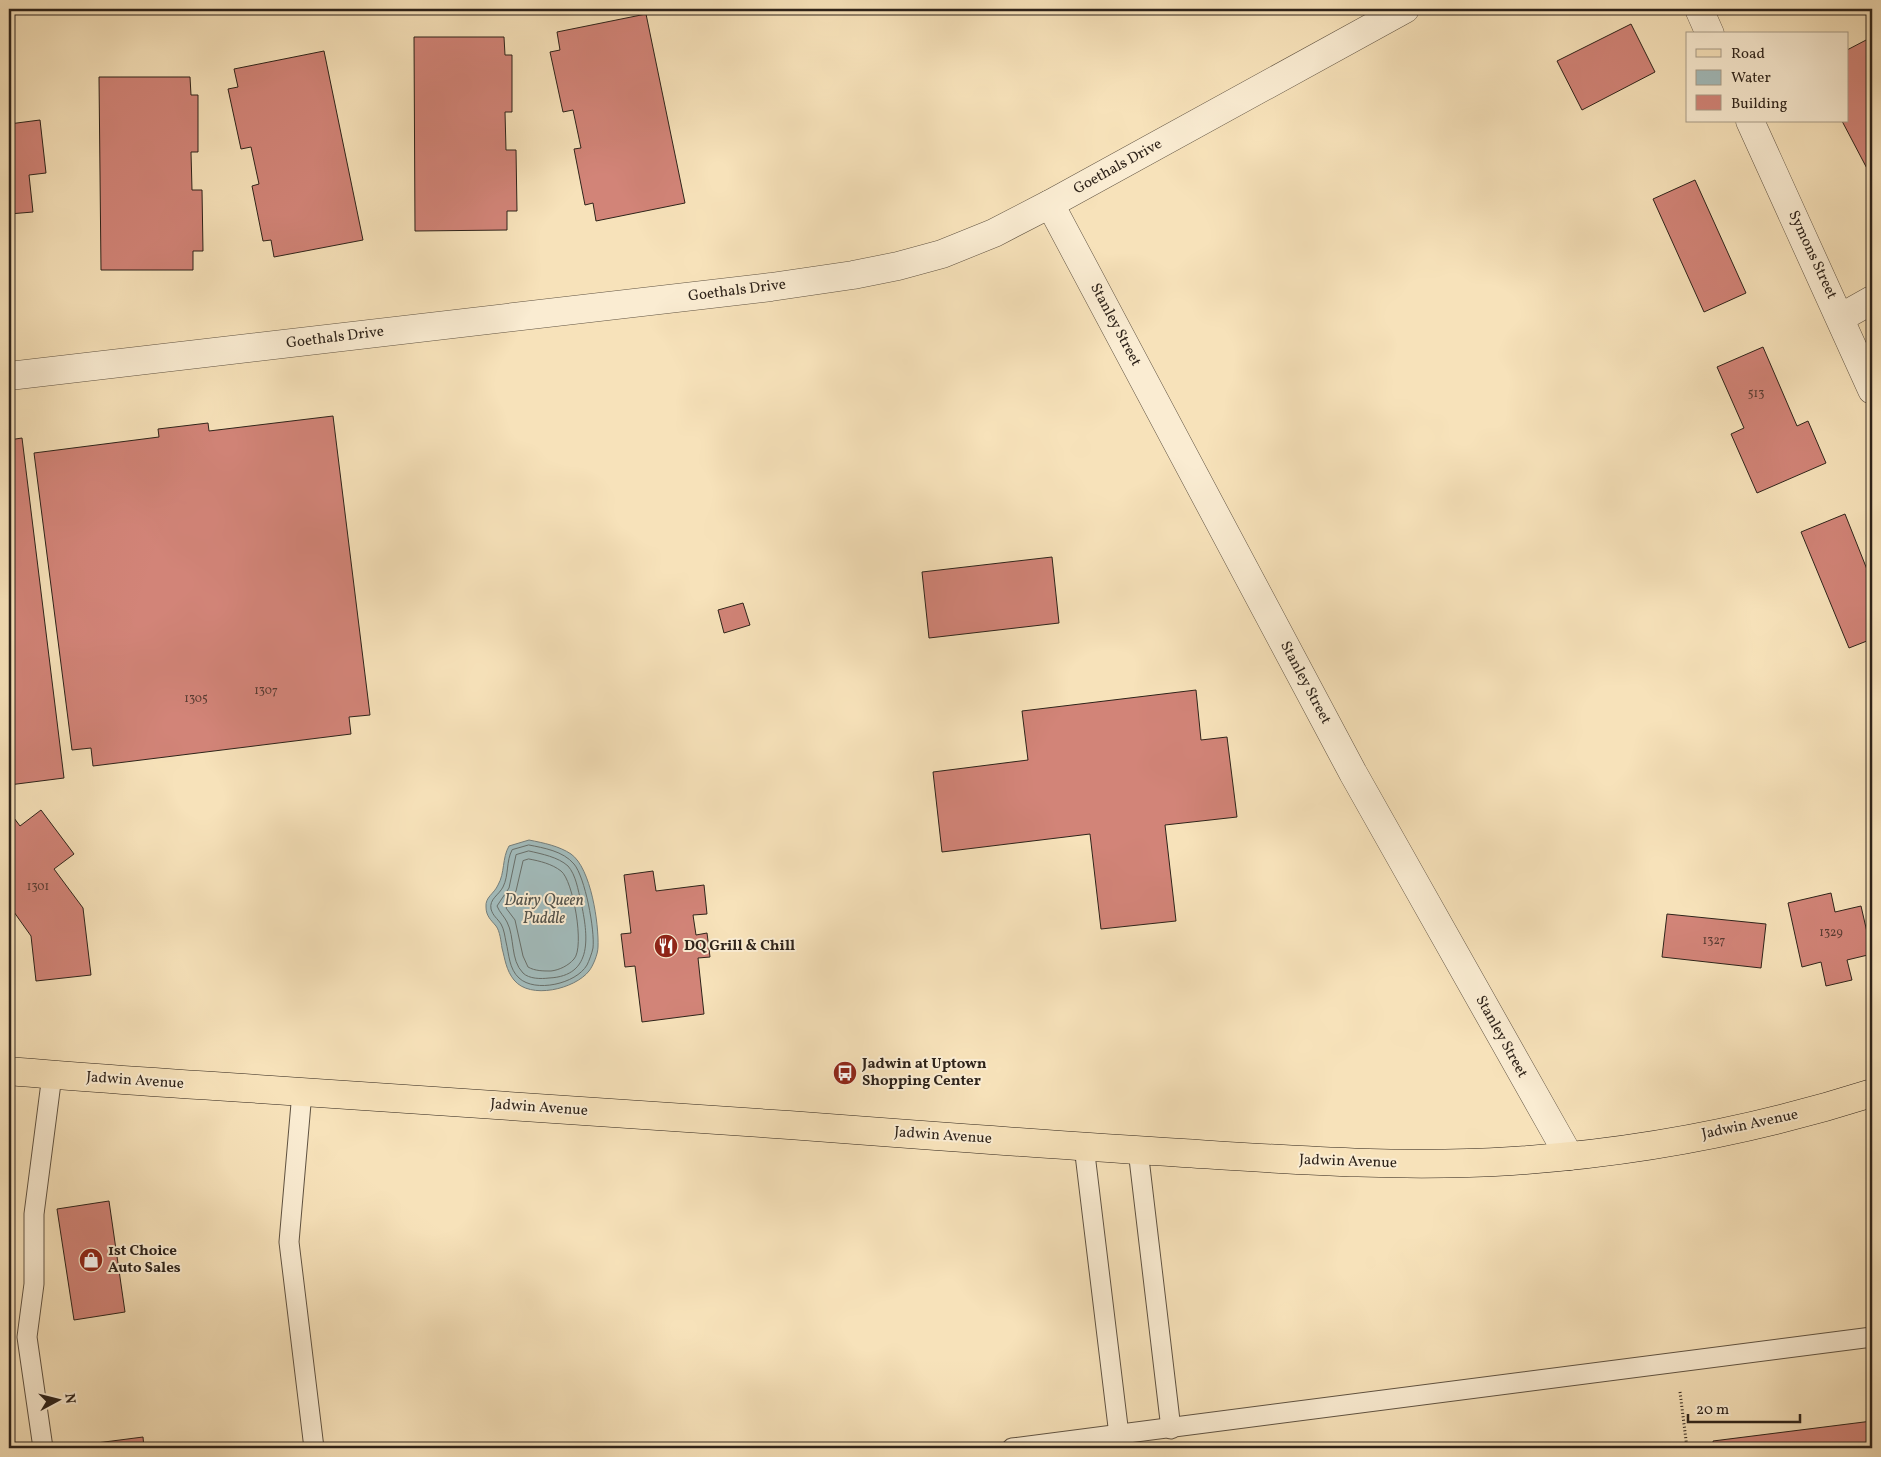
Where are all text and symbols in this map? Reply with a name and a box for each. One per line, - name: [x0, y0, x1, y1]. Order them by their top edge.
- legend: [1686, 32, 1848, 122]
- text: Road: [1731, 44, 1765, 65]
- text: Water: [1731, 68, 1771, 89]
- text: Building: [1731, 94, 1788, 115]
- street label: Goethals Drive: [1070, 134, 1166, 200]
- street label: Symons Street: [1782, 207, 1842, 303]
- street label: Goethals Drive: [687, 275, 787, 307]
- street label: Stanley Street: [1084, 280, 1146, 370]
- street label: Goethals Drive: [285, 322, 385, 354]
- house number: 513: [1748, 386, 1764, 402]
- street label: Stanley Street: [1274, 638, 1336, 728]
- house number: 1307: [254, 683, 278, 699]
- house number: 1305: [184, 691, 208, 707]
- house number: 1301: [27, 879, 49, 895]
- water label: Dairy Queen Puddle: [504, 890, 584, 930]
- house number: 1329: [1819, 925, 1843, 941]
- restaurant icon: DQ Grill & Chill: [653, 933, 679, 959]
- house number: 1327: [1703, 933, 1726, 949]
- place label: DQ Grill & Chill: [684, 936, 795, 957]
- street label: Stanley Street: [1470, 992, 1532, 1082]
- place label: Jadwin at Uptown Shopping Center: [861, 1054, 987, 1092]
- bus stop icon: Jadwin at Uptown Shopping Center: [832, 1060, 858, 1086]
- street label: Jadwin Avenue: [85, 1067, 185, 1095]
- street label: Jadwin Avenue: [489, 1094, 589, 1122]
- street label: Jadwin Avenue: [1700, 1105, 1800, 1145]
- street label: Jadwin Avenue: [893, 1122, 993, 1150]
- street label: Jadwin Avenue: [1299, 1150, 1397, 1174]
- place label: 1st Choice Auto Sales: [108, 1241, 181, 1279]
- shop icon: 1st Choice Auto Sales: [78, 1247, 104, 1273]
- north arrow: [32, 1374, 82, 1424]
- text: N: [59, 1392, 79, 1405]
- scale bar: [1688, 1392, 1801, 1424]
- text: 20 m: [1696, 1400, 1729, 1421]

